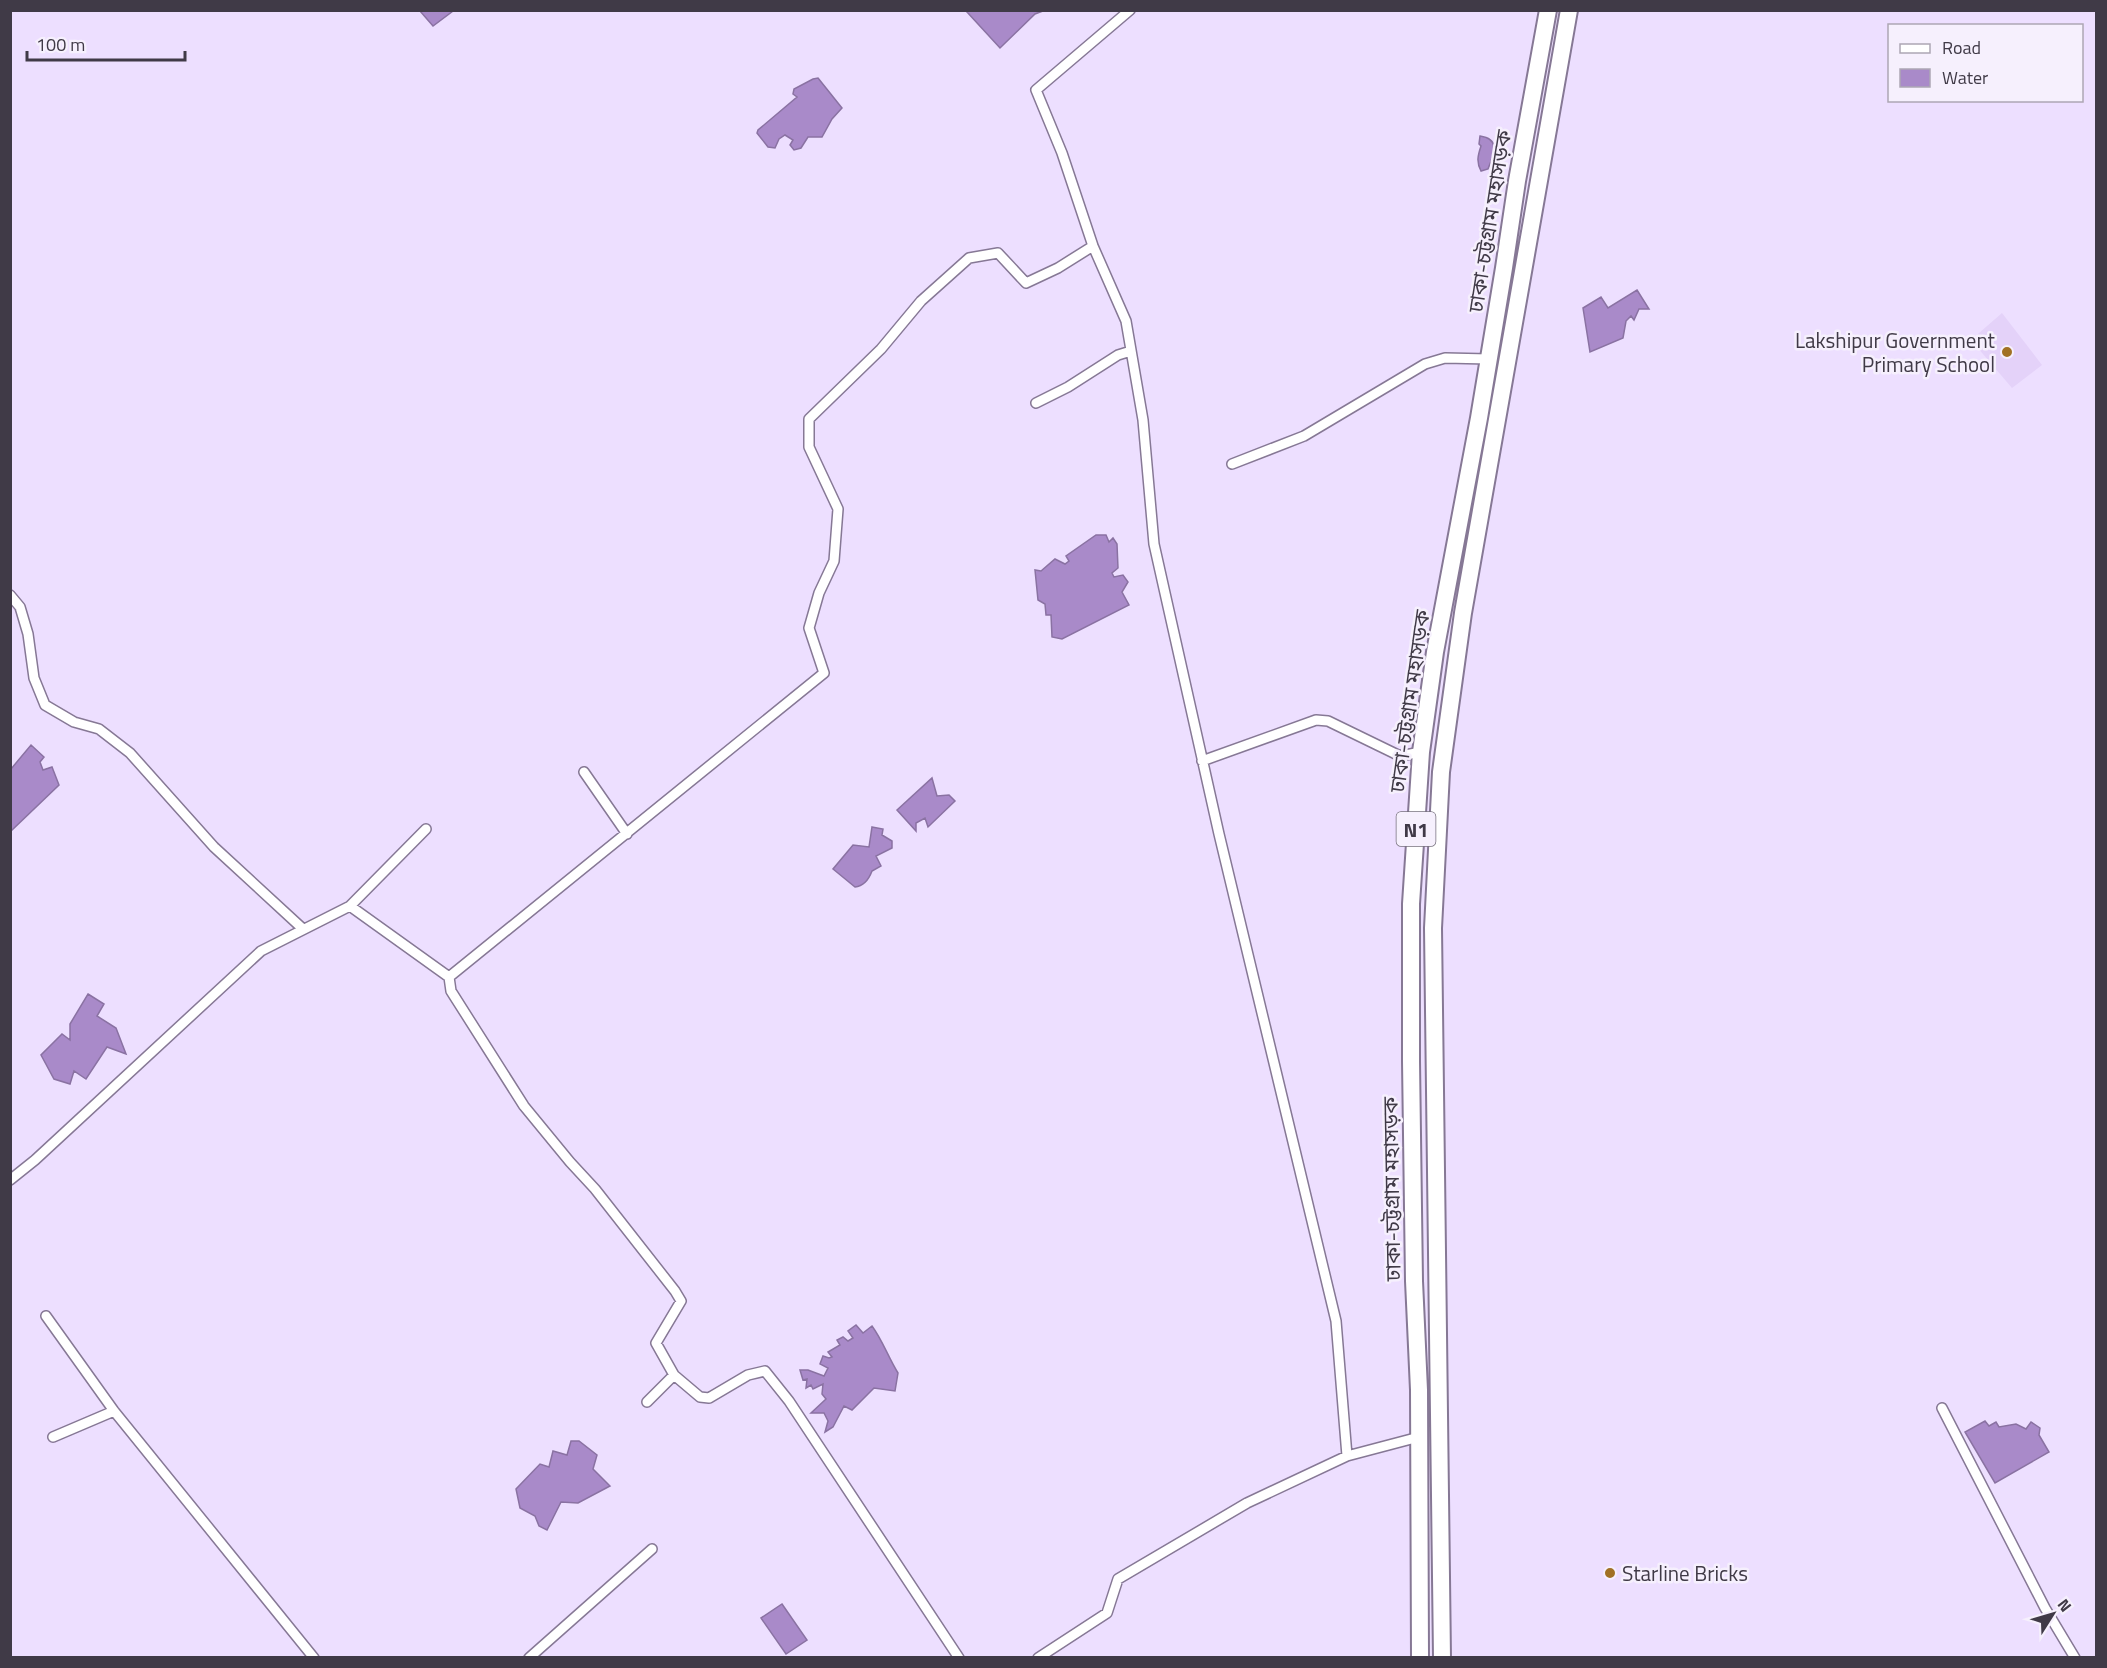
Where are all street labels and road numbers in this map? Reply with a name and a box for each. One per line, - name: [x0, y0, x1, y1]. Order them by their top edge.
- street label: ঢাকা-চট্টগ্রাম মহাসড়ক: [1459, 127, 1519, 315]
- street label: ঢাকা-চট্টগ্রাম মহাসড়ক: [1380, 607, 1438, 795]
- road number: N1: [1396, 812, 1436, 846]
- street label: ঢাকা-চট্টগ্রাম মহাসড়ক: [1373, 1096, 1409, 1282]

